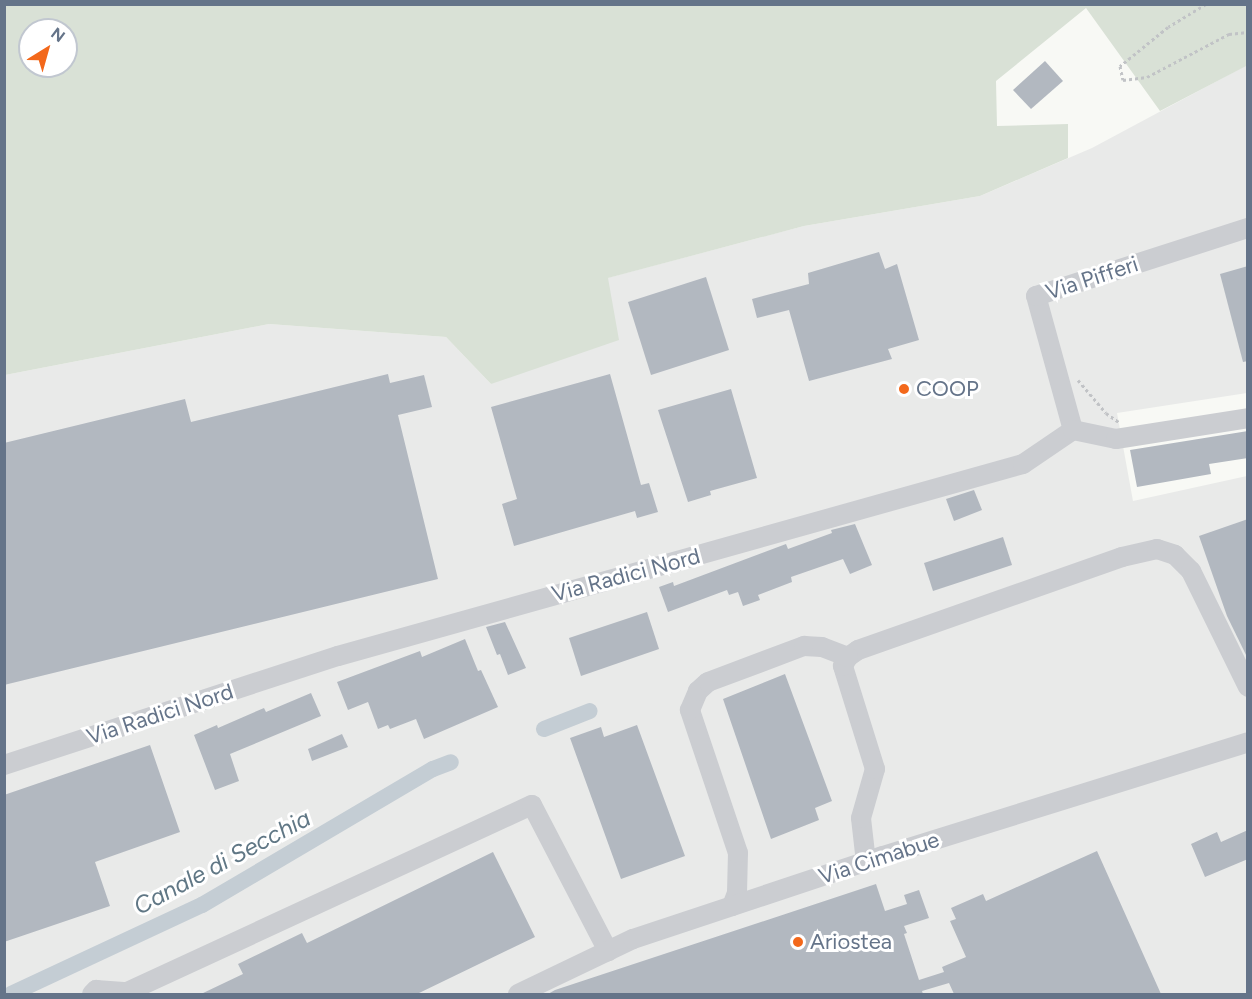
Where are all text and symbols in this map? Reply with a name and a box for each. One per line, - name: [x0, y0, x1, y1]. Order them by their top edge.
- north arrow: [18, 18, 78, 78]
- text: N: [47, 24, 69, 46]
- street label: Via Pifferi: [1042, 251, 1142, 305]
- place label: COOP: [916, 376, 979, 402]
- marker: COOP: [897, 382, 911, 396]
- street label: Via Radici Nord: [549, 543, 703, 607]
- street label: Via Radici Nord: [83, 678, 237, 750]
- water label: Canale di Secchia: [129, 803, 315, 921]
- street label: Via Cimabue: [815, 826, 943, 890]
- place label: Ariostea: [810, 929, 892, 955]
- marker: Ariostea: [791, 935, 805, 949]

